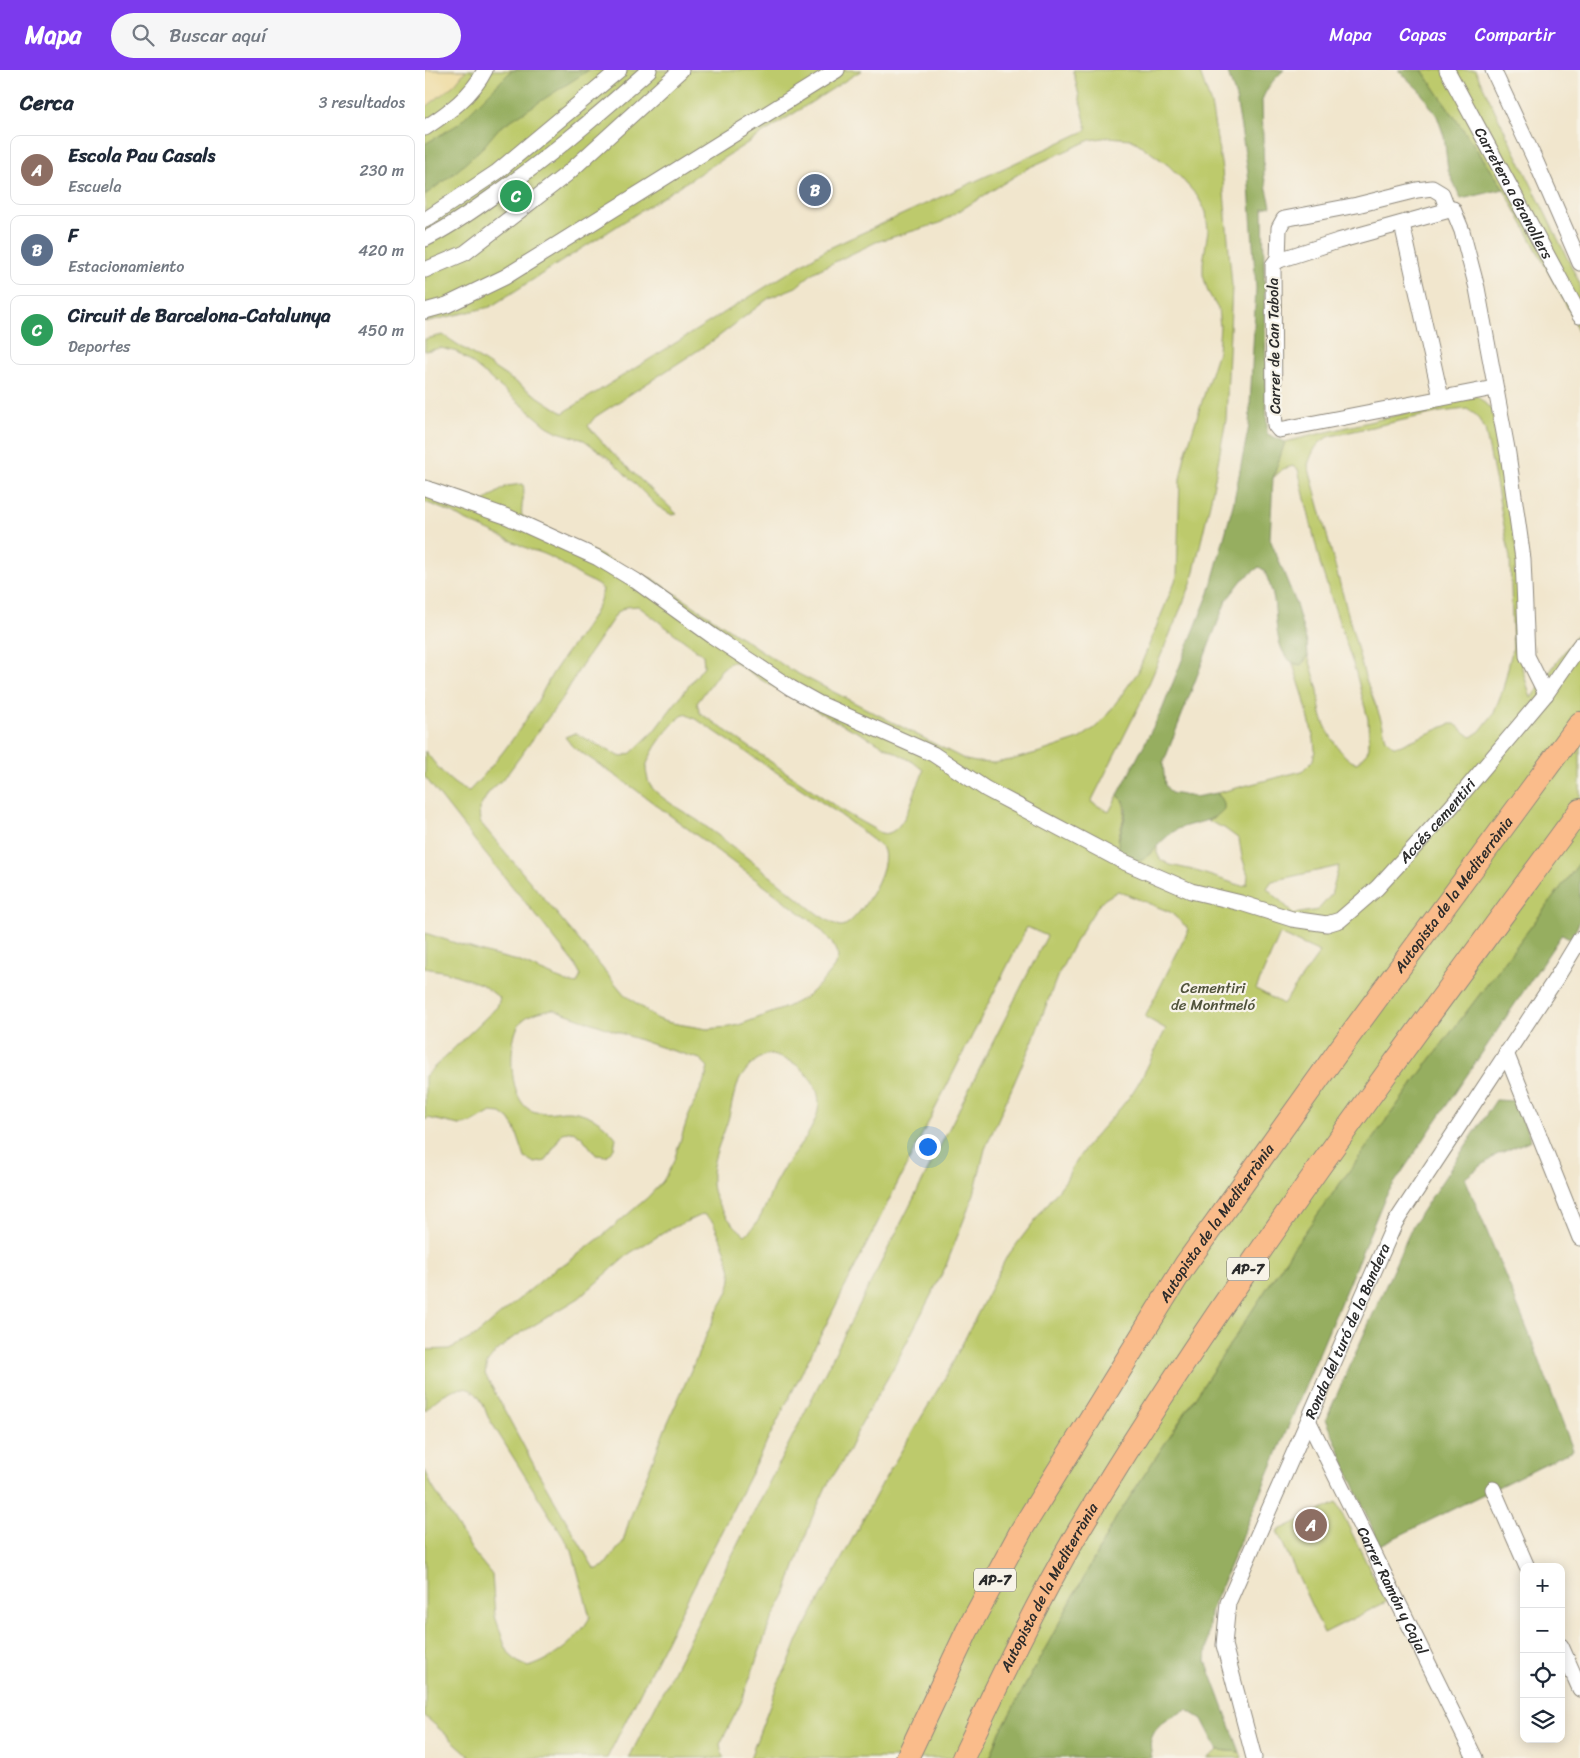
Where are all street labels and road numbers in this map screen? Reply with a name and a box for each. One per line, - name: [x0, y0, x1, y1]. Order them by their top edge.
- street label: Carretera a Granollers: [1467, 122, 1560, 264]
- street label: Carrer de Can Tabola: [1260, 277, 1288, 414]
- street label: Accés cementiri: [1392, 772, 1483, 870]
- street label: Autopista de la Mediterrània: [1386, 811, 1520, 979]
- street label: Autopista de la Mediterrània: [1151, 1138, 1281, 1308]
- street label: Ronda del turó de la Bandera: [1297, 1239, 1398, 1423]
- road number: AP-7: [1227, 1258, 1269, 1280]
- street label: Autopista de la Mediterrània: [992, 1497, 1106, 1678]
- street label: Carrer Ramón y Cajal: [1350, 1522, 1435, 1660]
- road number: AP-7: [974, 1568, 1016, 1592]

